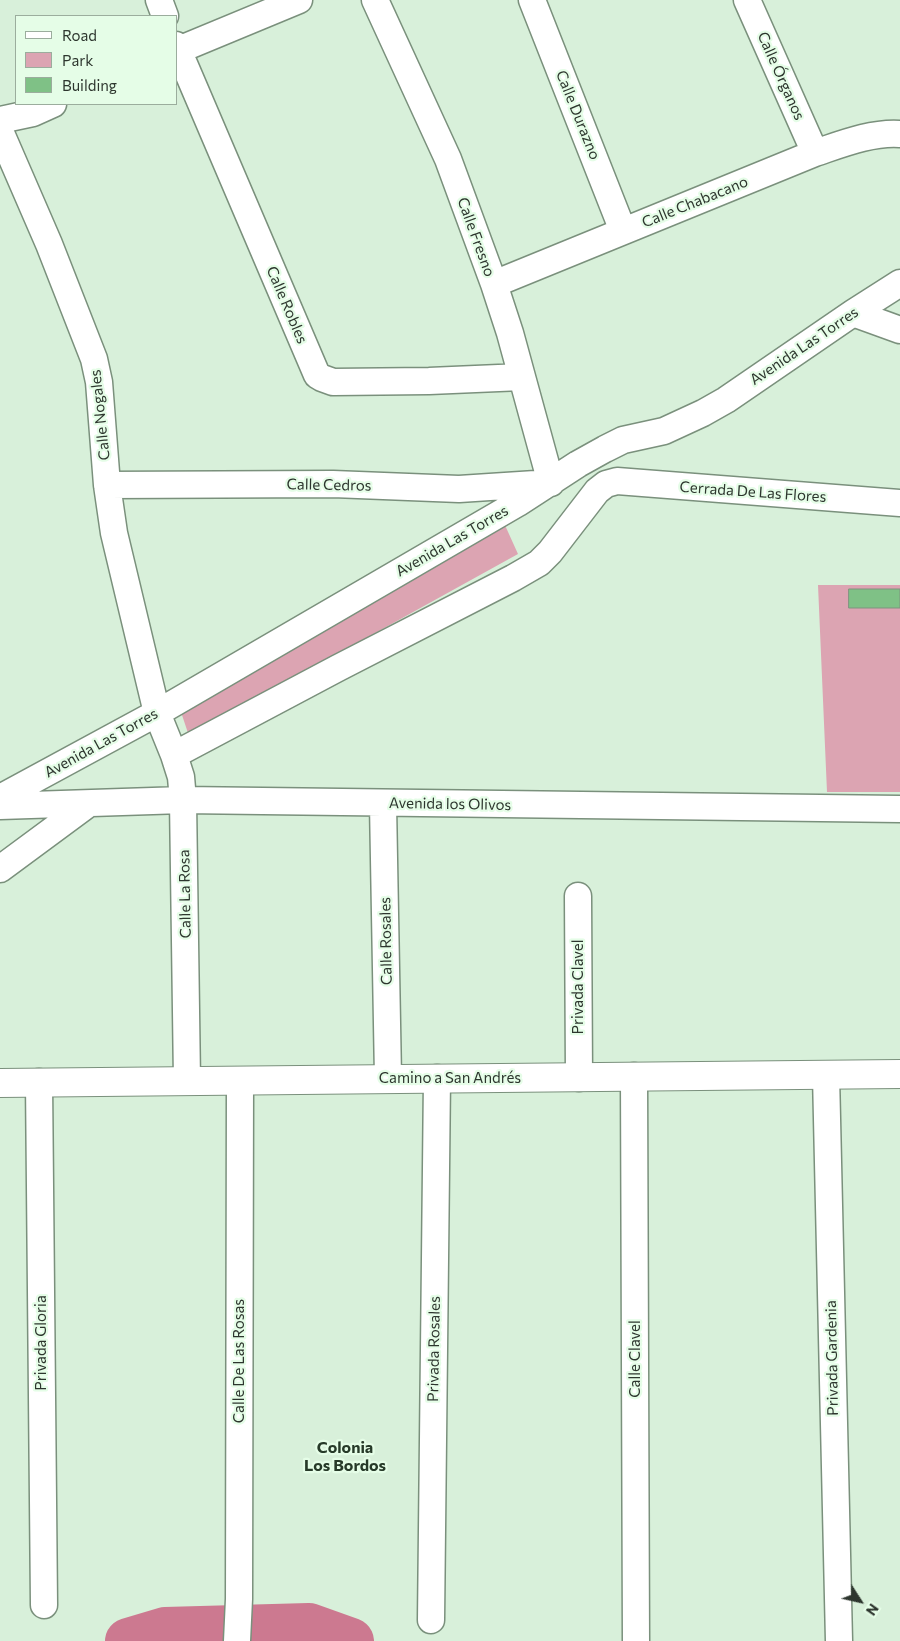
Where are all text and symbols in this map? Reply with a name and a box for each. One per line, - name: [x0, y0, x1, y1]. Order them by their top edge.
- legend: [15, 15, 178, 105]
- text: Road: [62, 26, 97, 44]
- street label: Calle Órganos: [753, 29, 809, 123]
- text: Park: [62, 51, 93, 69]
- street label: Calle Durazno: [552, 68, 604, 162]
- text: Building: [62, 76, 117, 94]
- street label: Calle Chabacano: [639, 173, 751, 231]
- street label: Calle Fresno: [453, 195, 499, 279]
- street label: Calle Robles: [263, 264, 311, 346]
- street label: Avenida Las Torres: [746, 303, 862, 389]
- street label: Calle Nogales: [86, 369, 114, 461]
- street label: Calle Cedros: [286, 475, 372, 495]
- street label: Cerrada De Las Flores: [679, 478, 827, 506]
- street label: Avenida Las Torres: [393, 501, 511, 581]
- street label: Avenida Las Torres: [41, 704, 161, 782]
- street label: Avenida los Olivos: [389, 794, 511, 814]
- street label: Calle La Rosa: [175, 849, 195, 939]
- street label: Calle Rosales: [376, 897, 396, 985]
- street label: Privada Clavel: [569, 940, 587, 1034]
- street label: Camino a San Andrés: [379, 1069, 521, 1087]
- street label: Privada Gloria: [32, 1295, 50, 1391]
- street label: Privada Rosales: [424, 1296, 444, 1402]
- street label: Calle De Las Rosas: [230, 1299, 248, 1423]
- street label: Privada Gardenia: [822, 1300, 842, 1416]
- street label: Calle Clavel: [626, 1320, 644, 1398]
- district label: Colonia Los Bordos: [304, 1438, 386, 1476]
- north arrow: [835, 1576, 885, 1626]
- text: N: [863, 1601, 883, 1619]

